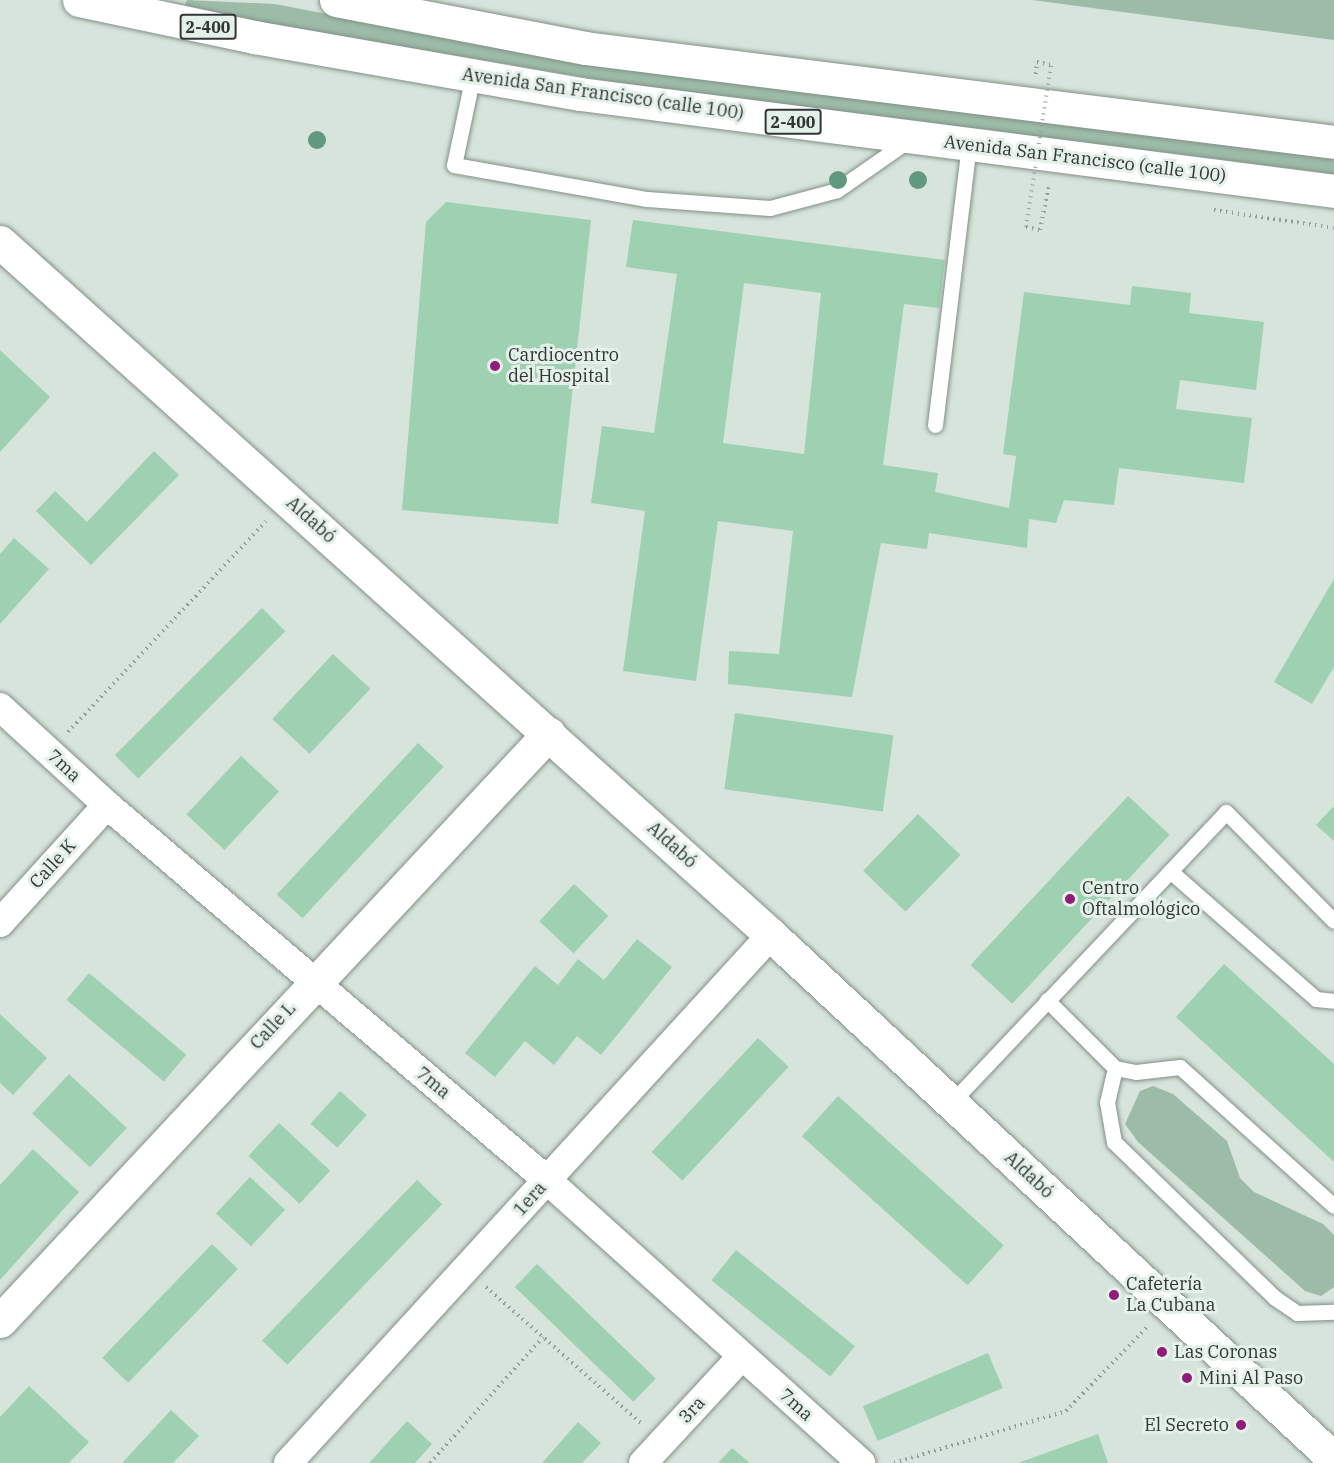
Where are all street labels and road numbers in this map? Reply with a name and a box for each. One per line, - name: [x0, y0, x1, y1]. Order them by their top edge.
- road number: 2-400: [180, 14, 236, 40]
- street label: Avenida San Francisco (calle 100): [461, 64, 745, 124]
- road number: 2-400: [764, 109, 822, 135]
- street label: Avenida San Francisco (calle 100): [943, 131, 1227, 187]
- street label: Aldabó: [282, 492, 340, 548]
- street label: 7ma: [43, 745, 85, 787]
- street label: Aldabó: [643, 817, 701, 873]
- street label: Calle K: [25, 835, 81, 893]
- street label: Calle L: [246, 998, 300, 1054]
- street label: 7ma: [412, 1063, 454, 1103]
- street label: Aldabó: [1000, 1147, 1058, 1203]
- street label: 1era: [509, 1178, 551, 1220]
- street label: 7ma: [775, 1384, 817, 1426]
- street label: 3ra: [674, 1392, 710, 1428]

